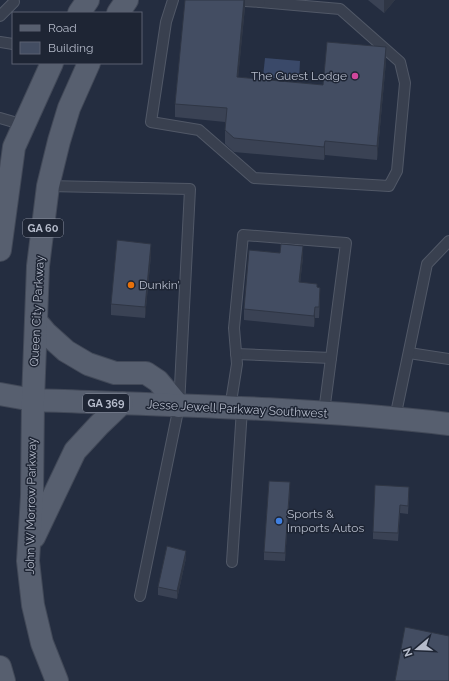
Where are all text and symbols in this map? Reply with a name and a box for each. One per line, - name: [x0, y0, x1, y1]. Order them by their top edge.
- legend: [12, 12, 142, 64]
- text: Road: [48, 21, 77, 35]
- text: Building: [48, 41, 94, 55]
- place label: The Guest Lodge: [251, 69, 347, 83]
- marker: The Guest Lodge: [350, 71, 360, 81]
- road number: GA 60: [23, 219, 63, 237]
- street label: Queen City Parkway: [27, 255, 47, 367]
- place label: Dunkin': [139, 278, 180, 292]
- marker: Dunkin': [126, 280, 136, 290]
- road number: GA 369: [83, 394, 129, 412]
- street label: Jesse Jewell Parkway Southwest: [146, 397, 328, 421]
- street label: John W Morrow Parkway: [23, 437, 39, 575]
- place label: Sports & Imports Autos: [287, 507, 364, 535]
- marker: Sports & Imports Autos: [274, 516, 284, 526]
- north arrow: [397, 629, 437, 669]
- text: N: [401, 646, 416, 658]

